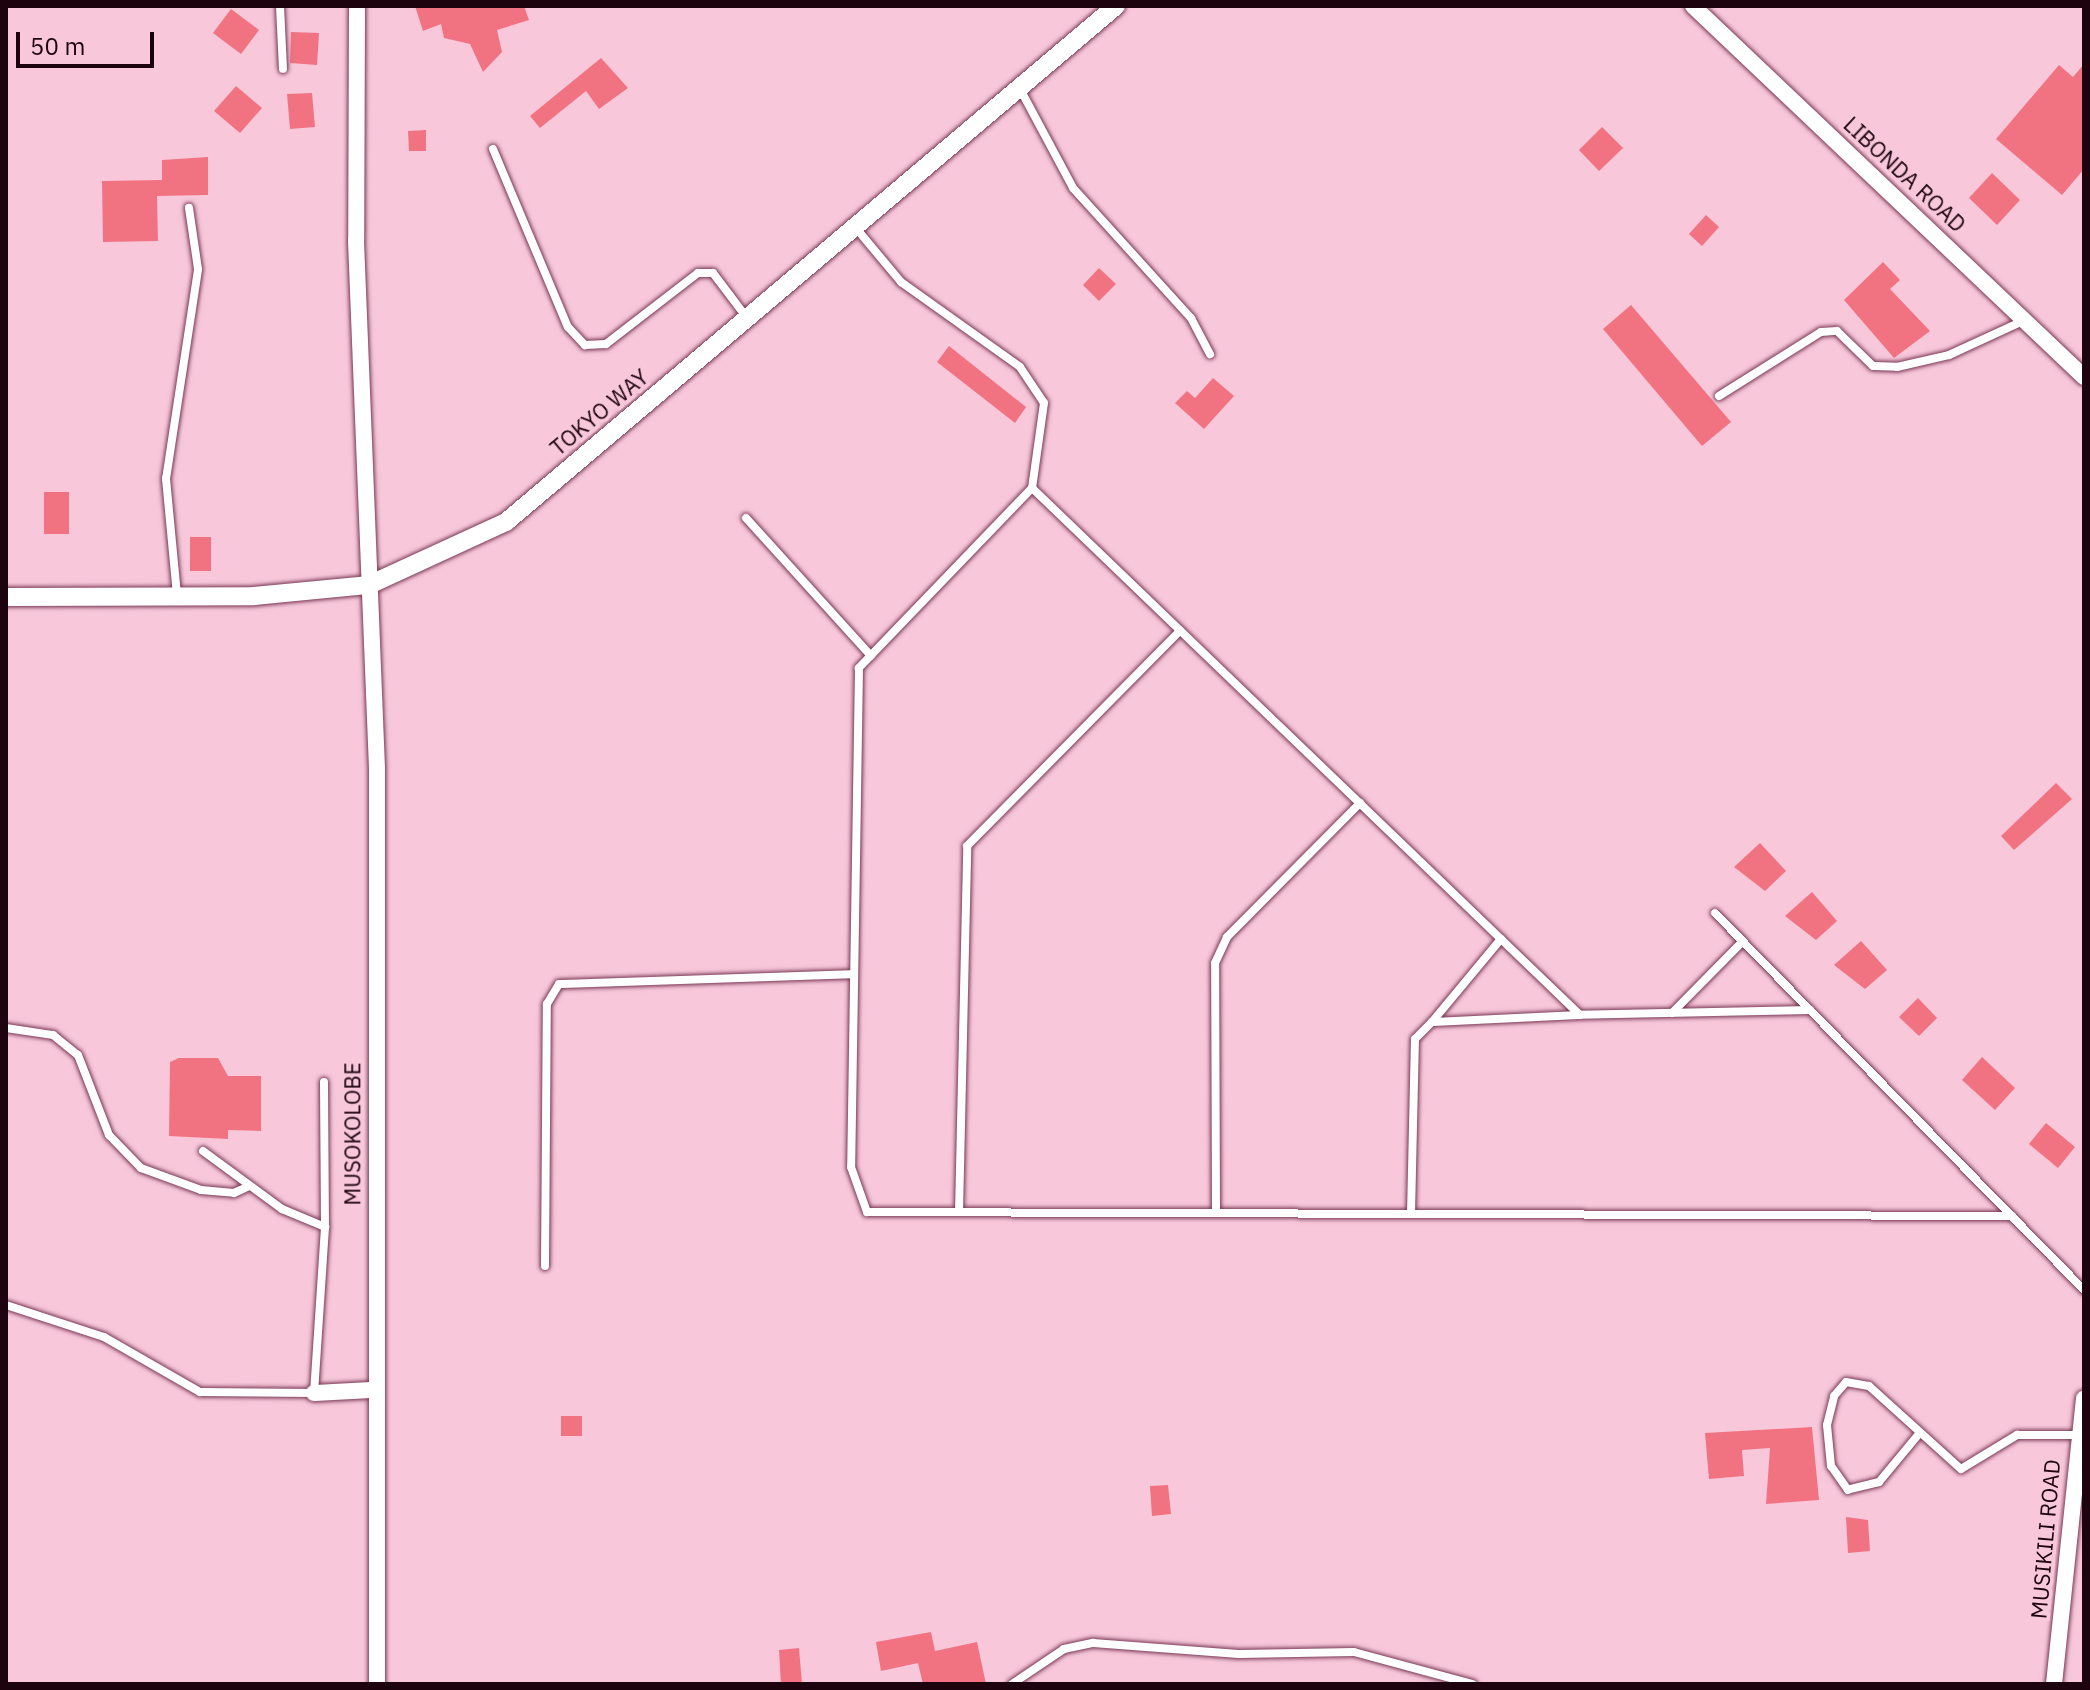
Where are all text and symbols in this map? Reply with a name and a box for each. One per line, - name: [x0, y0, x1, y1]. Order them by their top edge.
- scale bar: [20, 16, 158, 66]
- text: 50 m: [30, 30, 85, 62]
- street label: LIBONDA ROAD: [1839, 111, 1971, 237]
- street label: TOKYO WAY: [545, 363, 653, 461]
- street label: MUSOKOLOBE: [339, 1062, 365, 1206]
- street label: MUSIKILI ROAD: [2025, 1458, 2065, 1620]

